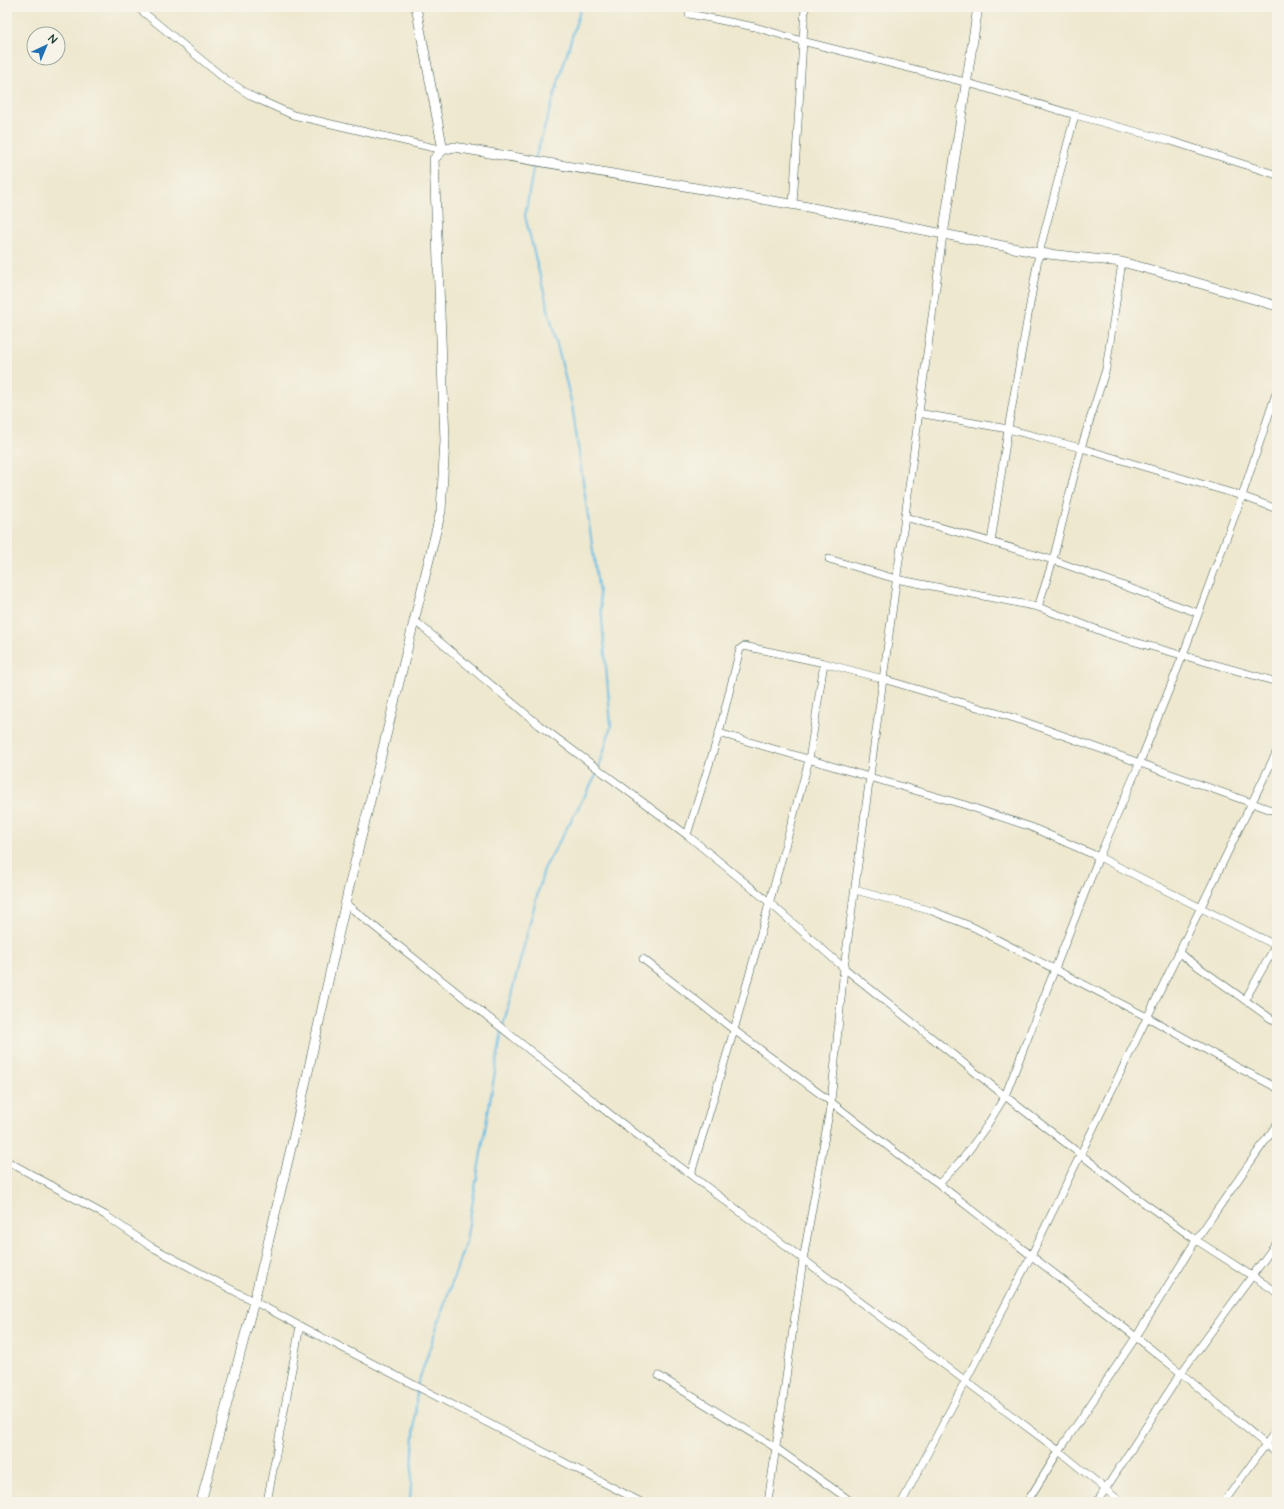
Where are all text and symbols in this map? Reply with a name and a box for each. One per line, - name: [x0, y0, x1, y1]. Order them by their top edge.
- north arrow: [26, 26, 66, 66]
- text: N: [45, 31, 60, 47]

